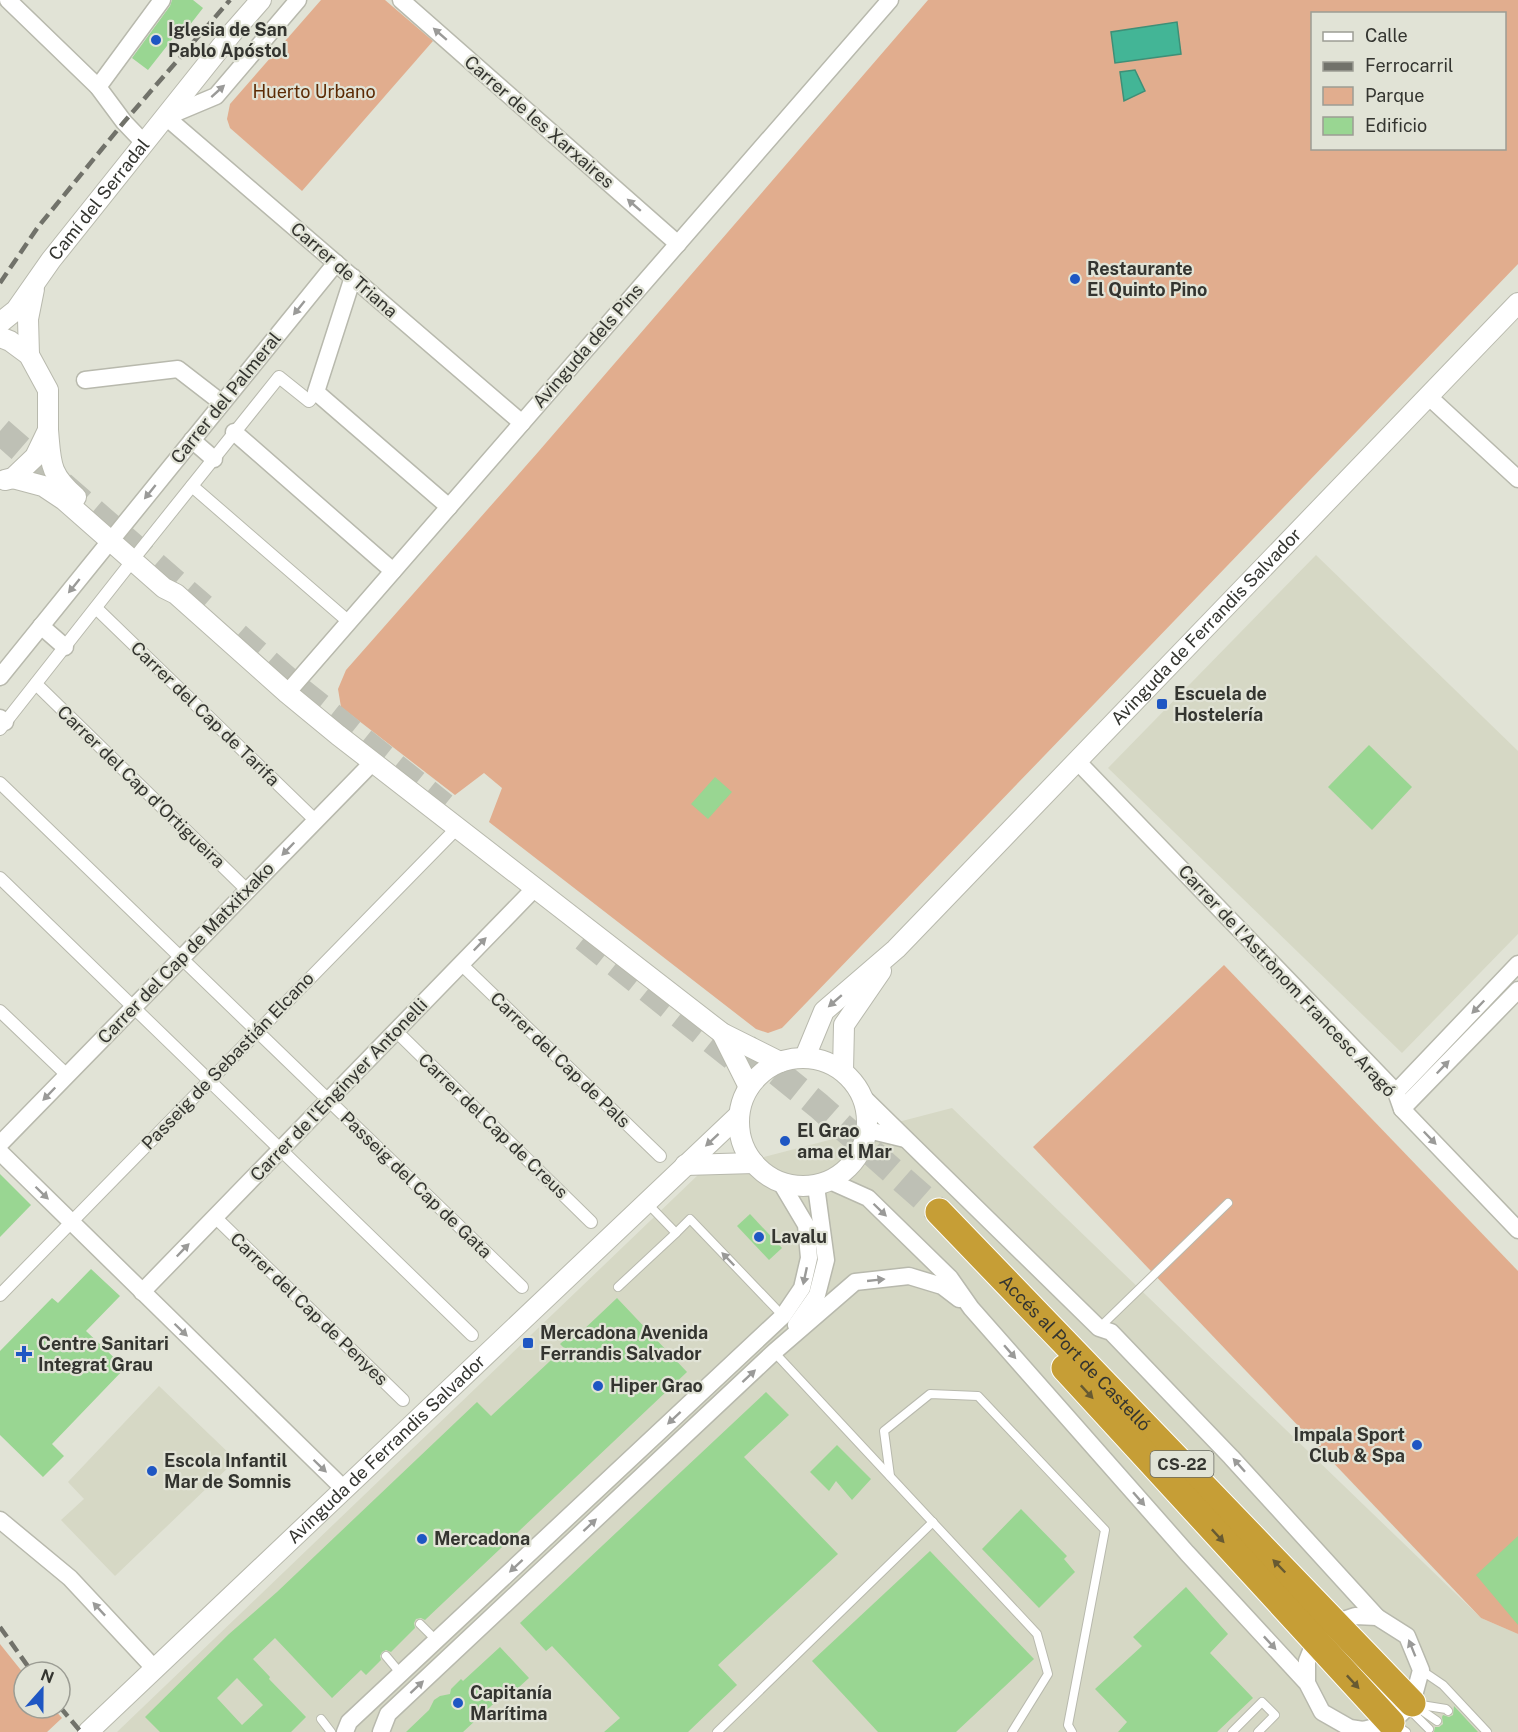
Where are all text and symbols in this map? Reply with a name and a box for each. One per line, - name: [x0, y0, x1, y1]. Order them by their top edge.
- legend: [1311, 12, 1506, 150]
- place label: Iglesia de San Pablo Apóstol: [168, 19, 288, 61]
- text: Calle: [1365, 25, 1408, 46]
- one-way arrow: [433, 28, 448, 41]
- marker: Iglesia de San Pablo Apóstol: [149, 33, 163, 47]
- street label: Carrer de les Xarxaires: [460, 51, 618, 192]
- text: Ferrocarril: [1365, 55, 1453, 76]
- park label: Huerto Urbano: [252, 81, 376, 102]
- one-way arrow: [211, 84, 226, 98]
- text: Parque: [1365, 85, 1425, 106]
- text: Edificio: [1365, 115, 1427, 136]
- street label: Camí del Serradal: [44, 134, 154, 264]
- one-way arrow: [627, 199, 642, 212]
- street label: Carrer de Triana: [287, 218, 402, 322]
- place label: Restaurante El Quinto Pino: [1087, 258, 1207, 300]
- marker: Restaurante El Quinto Pino: [1068, 272, 1082, 286]
- street label: Avinguda dels Pins: [528, 280, 647, 412]
- one-way arrow: [294, 301, 306, 316]
- street label: Carrer del Palmeral: [166, 328, 285, 468]
- one-way arrow: [144, 485, 157, 500]
- street label: Avinguda de Ferrandis Salvador: [1106, 524, 1305, 729]
- one-way arrow: [68, 579, 80, 594]
- street label: Carrer del Cap de Tarifa: [127, 637, 284, 790]
- place label: Escuela de Hostelería: [1174, 683, 1267, 725]
- marker: Escuela de Hostelería: [1155, 697, 1169, 711]
- street label: Carrer del Cap d'Ortigueira: [53, 701, 229, 872]
- one-way arrow: [281, 841, 295, 855]
- street label: Carrer del Cap de Matxitxako: [93, 858, 278, 1048]
- street label: Carrer de l'Astrònom Francesc Aragó: [1174, 860, 1400, 1101]
- one-way arrow: [473, 937, 487, 952]
- street label: Passeig de Sebastián Elcano: [137, 968, 318, 1154]
- street label: Carrer del Cap de Pals: [486, 987, 635, 1132]
- street label: Carrer de l'Enginyer Antonelli: [246, 994, 431, 1185]
- one-way arrow: [828, 994, 843, 1007]
- one-way arrow: [1471, 999, 1485, 1013]
- street label: Carrer del Cap de Creus: [414, 1049, 572, 1202]
- one-way arrow: [1436, 1060, 1450, 1075]
- one-way arrow: [42, 1086, 56, 1100]
- street label: Passeig del Cap de Gata: [336, 1107, 496, 1262]
- place label: El Grao ama el Mar: [797, 1120, 892, 1162]
- one-way arrow: [1423, 1130, 1436, 1145]
- one-way arrow: [704, 1133, 719, 1147]
- marker: El Grao ama el Mar: [778, 1134, 792, 1148]
- one-way arrow: [34, 1186, 49, 1200]
- one-way arrow: [872, 1202, 886, 1216]
- place label: Lavalu: [771, 1226, 827, 1247]
- street label: Carrer del Cap de Penyes: [226, 1228, 392, 1389]
- marker: Lavalu: [752, 1230, 766, 1244]
- one-way arrow: [176, 1242, 190, 1257]
- one-way arrow: [721, 1251, 735, 1266]
- one-way arrow: [799, 1267, 809, 1286]
- street label: Accés al Port de Castelló: [995, 1270, 1155, 1435]
- one-way arrow: [866, 1275, 885, 1285]
- one-way arrow: [173, 1322, 187, 1336]
- place label: Mercadona Avenida Ferrandis Salvador: [540, 1322, 708, 1364]
- place label: Centre Sanitari Integrat Grau: [38, 1333, 169, 1375]
- marker: Mercadona Avenida Ferrandis Salvador: [521, 1336, 535, 1350]
- one-way arrow: [1003, 1344, 1016, 1359]
- marker: Centre Sanitari Integrat Grau: [15, 1345, 33, 1363]
- street label: Avinguda de Ferrandis Salvador: [283, 1350, 489, 1548]
- one-way arrow: [741, 1369, 756, 1383]
- place label: Hiper Grao: [610, 1375, 703, 1396]
- marker: Hiper Grao: [591, 1379, 605, 1393]
- one-way arrow: [1079, 1385, 1093, 1399]
- one-way arrow: [667, 1411, 682, 1424]
- place label: Impala Sport Club & Spa: [1294, 1424, 1405, 1466]
- marker: Impala Sport Club & Spa: [1410, 1438, 1424, 1452]
- place label: Escola Infantil Mar de Somnis: [164, 1450, 291, 1492]
- road number: CS-22: [1150, 1451, 1214, 1477]
- one-way arrow: [1233, 1458, 1246, 1473]
- one-way arrow: [313, 1459, 328, 1473]
- marker: Escola Infantil Mar de Somnis: [145, 1464, 159, 1478]
- one-way arrow: [1132, 1491, 1146, 1506]
- one-way arrow: [582, 1518, 597, 1532]
- place label: Mercadona: [434, 1528, 530, 1549]
- one-way arrow: [1211, 1528, 1225, 1543]
- marker: Mercadona: [415, 1532, 429, 1546]
- one-way arrow: [510, 1558, 524, 1572]
- one-way arrow: [1272, 1559, 1286, 1573]
- one-way arrow: [92, 1602, 106, 1616]
- one-way arrow: [1263, 1635, 1276, 1650]
- one-way arrow: [1407, 1638, 1417, 1656]
- north arrow: [12, 1660, 72, 1720]
- text: N: [38, 1665, 56, 1688]
- one-way arrow: [1346, 1674, 1359, 1689]
- one-way arrow: [410, 1681, 424, 1695]
- place label: Capitanía Marítima: [470, 1682, 552, 1724]
- marker: Capitanía Marítima: [451, 1696, 465, 1710]

